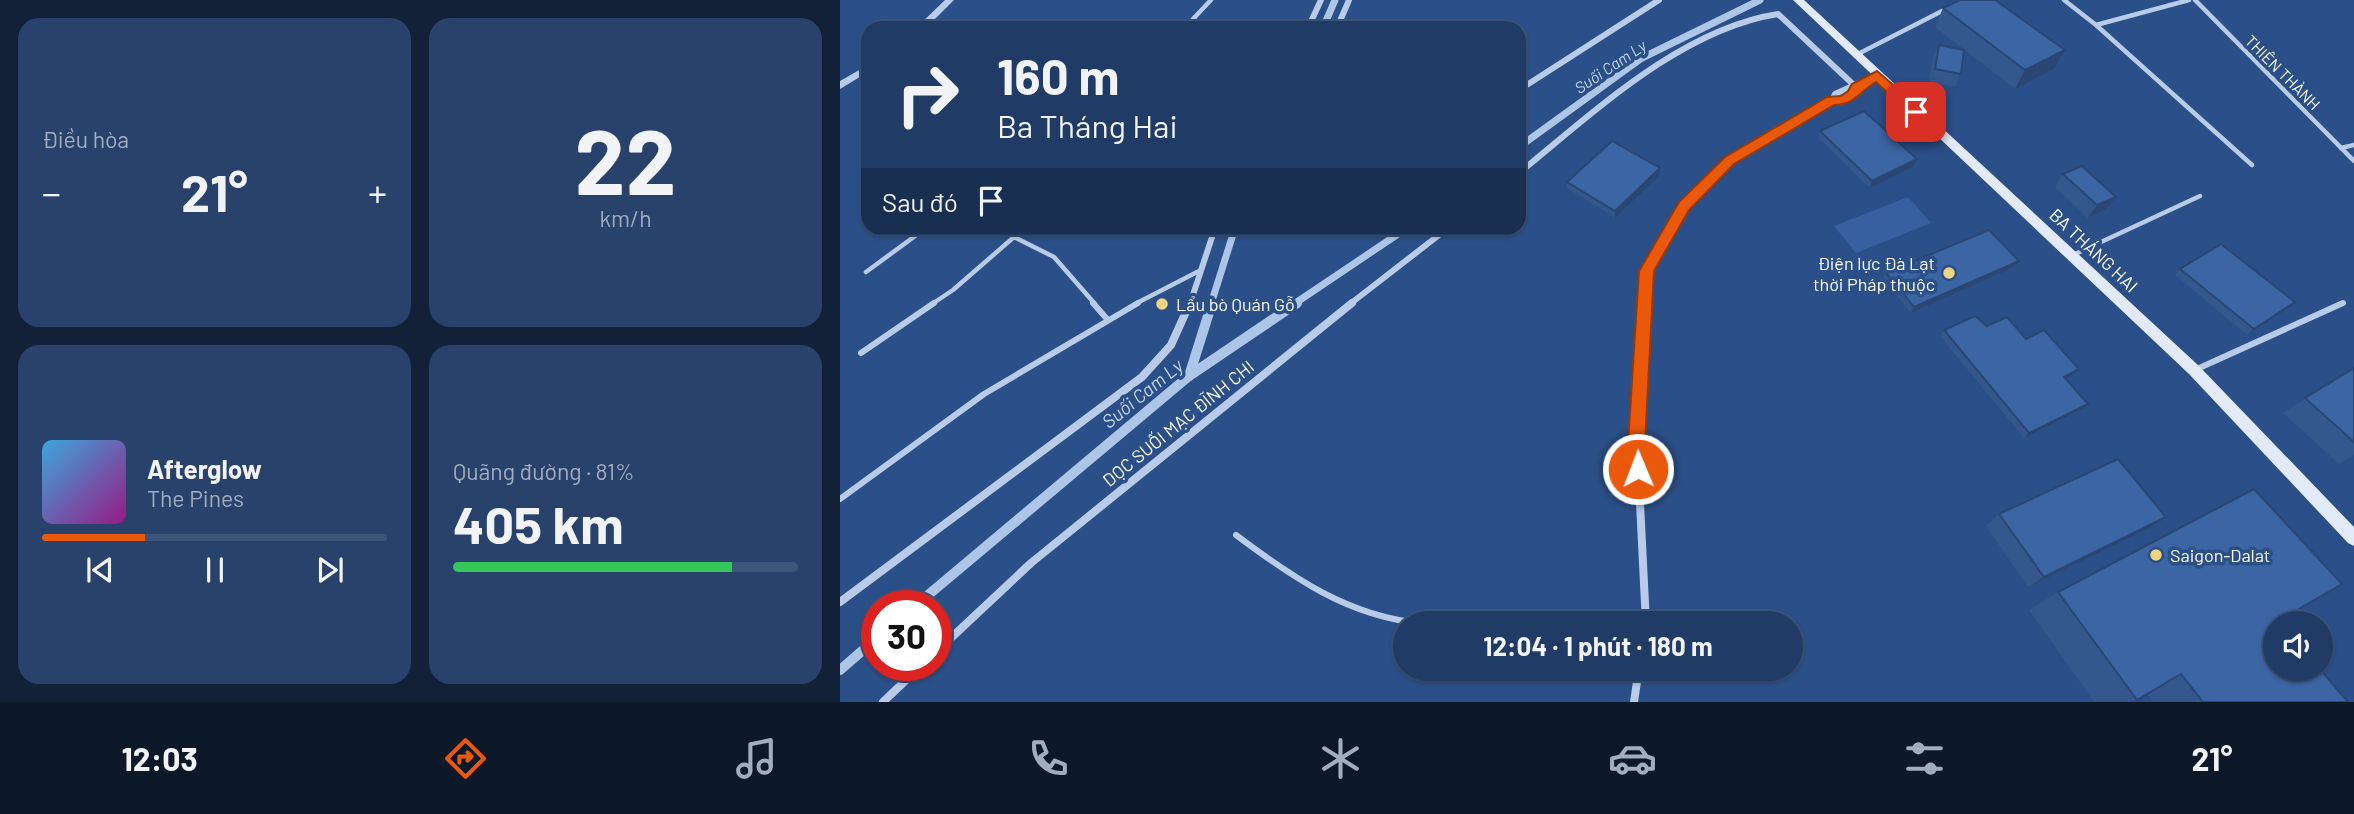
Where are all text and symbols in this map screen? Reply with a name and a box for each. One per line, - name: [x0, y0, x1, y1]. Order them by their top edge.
- street label: THIÊN THÀNH: [2242, 31, 2324, 113]
- water label: Suối Cam Ly: [1571, 35, 1650, 97]
- text: 160 m: [997, 46, 1119, 105]
- icon: right: [882, 49, 973, 140]
- pin: [1886, 82, 1946, 142]
- icon: arrive: [1897, 93, 1935, 131]
- text: 22: [575, 104, 676, 213]
- text: Ba Tháng Hai: [997, 106, 1178, 144]
- text: Điều hòa: [42, 125, 129, 153]
- text: 21°: [181, 160, 248, 222]
- text: −: [42, 169, 61, 215]
- text: +: [368, 169, 387, 215]
- icon: arrive: [972, 182, 1010, 220]
- text: Sau đó: [882, 186, 958, 217]
- text: km/h: [599, 204, 652, 232]
- street label: BA THÁNG HAI: [2045, 204, 2143, 296]
- place label: Điện lực Đà Lạt thời Pháp thuộc: [1813, 252, 1935, 295]
- marker: Điện lực Đà Lạt thời Pháp thuộc: [1941, 265, 1957, 281]
- place label: Lẩu bò Quán Gỗ: [1176, 293, 1295, 315]
- marker: Lẩu bò Quán Gỗ: [1154, 296, 1170, 312]
- water label: Suối Cam Ly: [1097, 353, 1188, 433]
- street label: DỌC SUỐI MẠC ĐĨNH CHI: [1098, 355, 1258, 491]
- position arrow: [1601, 432, 1675, 506]
- text: Afterglow: [147, 453, 262, 484]
- text: Quãng đường · 81%: [453, 457, 635, 485]
- text: The Pines: [147, 484, 244, 512]
- text: 405 km: [453, 492, 624, 554]
- place label: Saigon-Dalat: [2170, 544, 2270, 566]
- marker: Saigon-Dalat: [2148, 547, 2164, 563]
- icon: previous: [81, 551, 119, 589]
- icon: pause: [196, 551, 234, 589]
- icon: next: [311, 551, 349, 589]
- speed limit sign: 30: [861, 590, 952, 681]
- map controls: [2263, 611, 2333, 681]
- button: sound: [2263, 611, 2333, 681]
- text: 12:04 · 1 phút · 180 m: [1483, 630, 1713, 661]
- icon: directions: [441, 734, 490, 783]
- icon: music: [732, 734, 781, 783]
- icon: phone: [1024, 734, 1073, 783]
- icon: climate: [1316, 734, 1365, 783]
- icon: car: [1608, 734, 1657, 783]
- icon: filters: [1900, 734, 1949, 783]
- text: 12:03: [121, 739, 198, 777]
- text: 21°: [2191, 739, 2232, 777]

